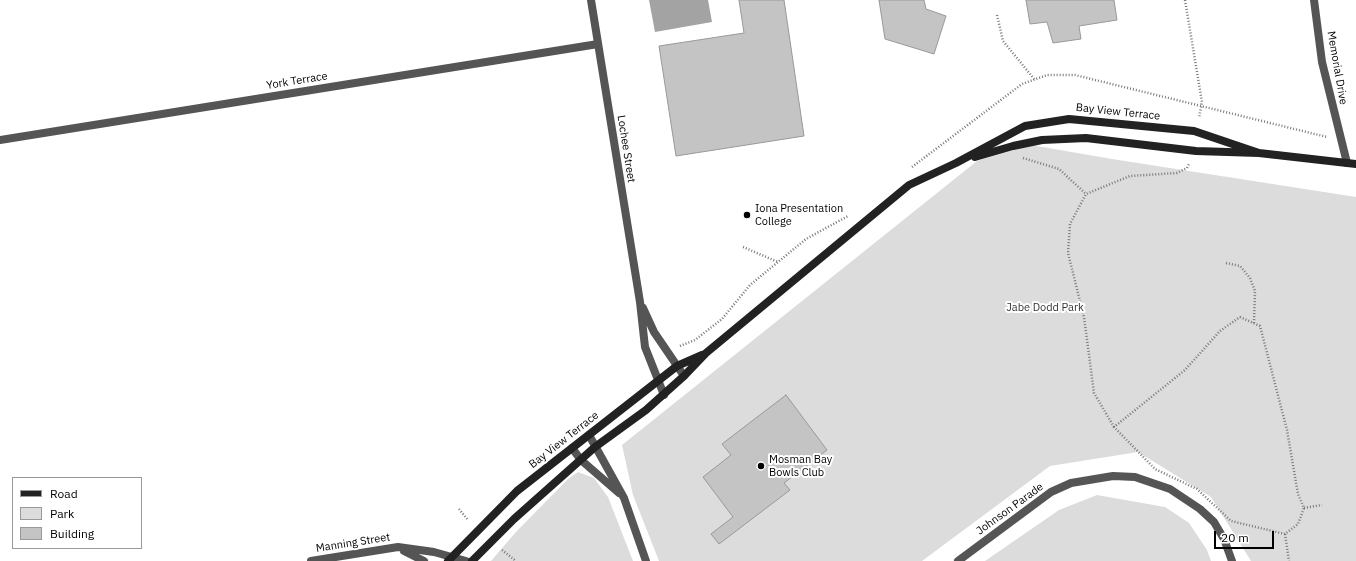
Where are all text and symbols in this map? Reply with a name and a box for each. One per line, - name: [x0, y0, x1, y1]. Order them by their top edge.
- street label: Memorial Drive: [1324, 30, 1350, 106]
- street label: York Terrace: [266, 70, 328, 92]
- street label: Bay View Terrace: [1075, 101, 1161, 123]
- street label: Lochee Street: [614, 114, 638, 184]
- place label: Iona Presentation College: [755, 202, 843, 228]
- marker: Iona Presentation College: [742, 210, 752, 220]
- park label: Jabe Dodd Park: [1006, 301, 1084, 315]
- street label: Bay View Terrace: [527, 409, 601, 471]
- place label: Mosman Bay Bowls Club: [769, 453, 832, 479]
- marker: Mosman Bay Bowls Club: [756, 461, 766, 471]
- legend: [12, 477, 142, 549]
- street label: Johnson Parade: [974, 480, 1046, 538]
- text: Road: [50, 486, 78, 501]
- text: Park: [50, 506, 74, 521]
- scale bar: [1216, 523, 1276, 549]
- text: Building: [50, 526, 94, 541]
- text: 20 m: [1221, 530, 1249, 545]
- street label: Manning Street: [315, 531, 391, 555]

